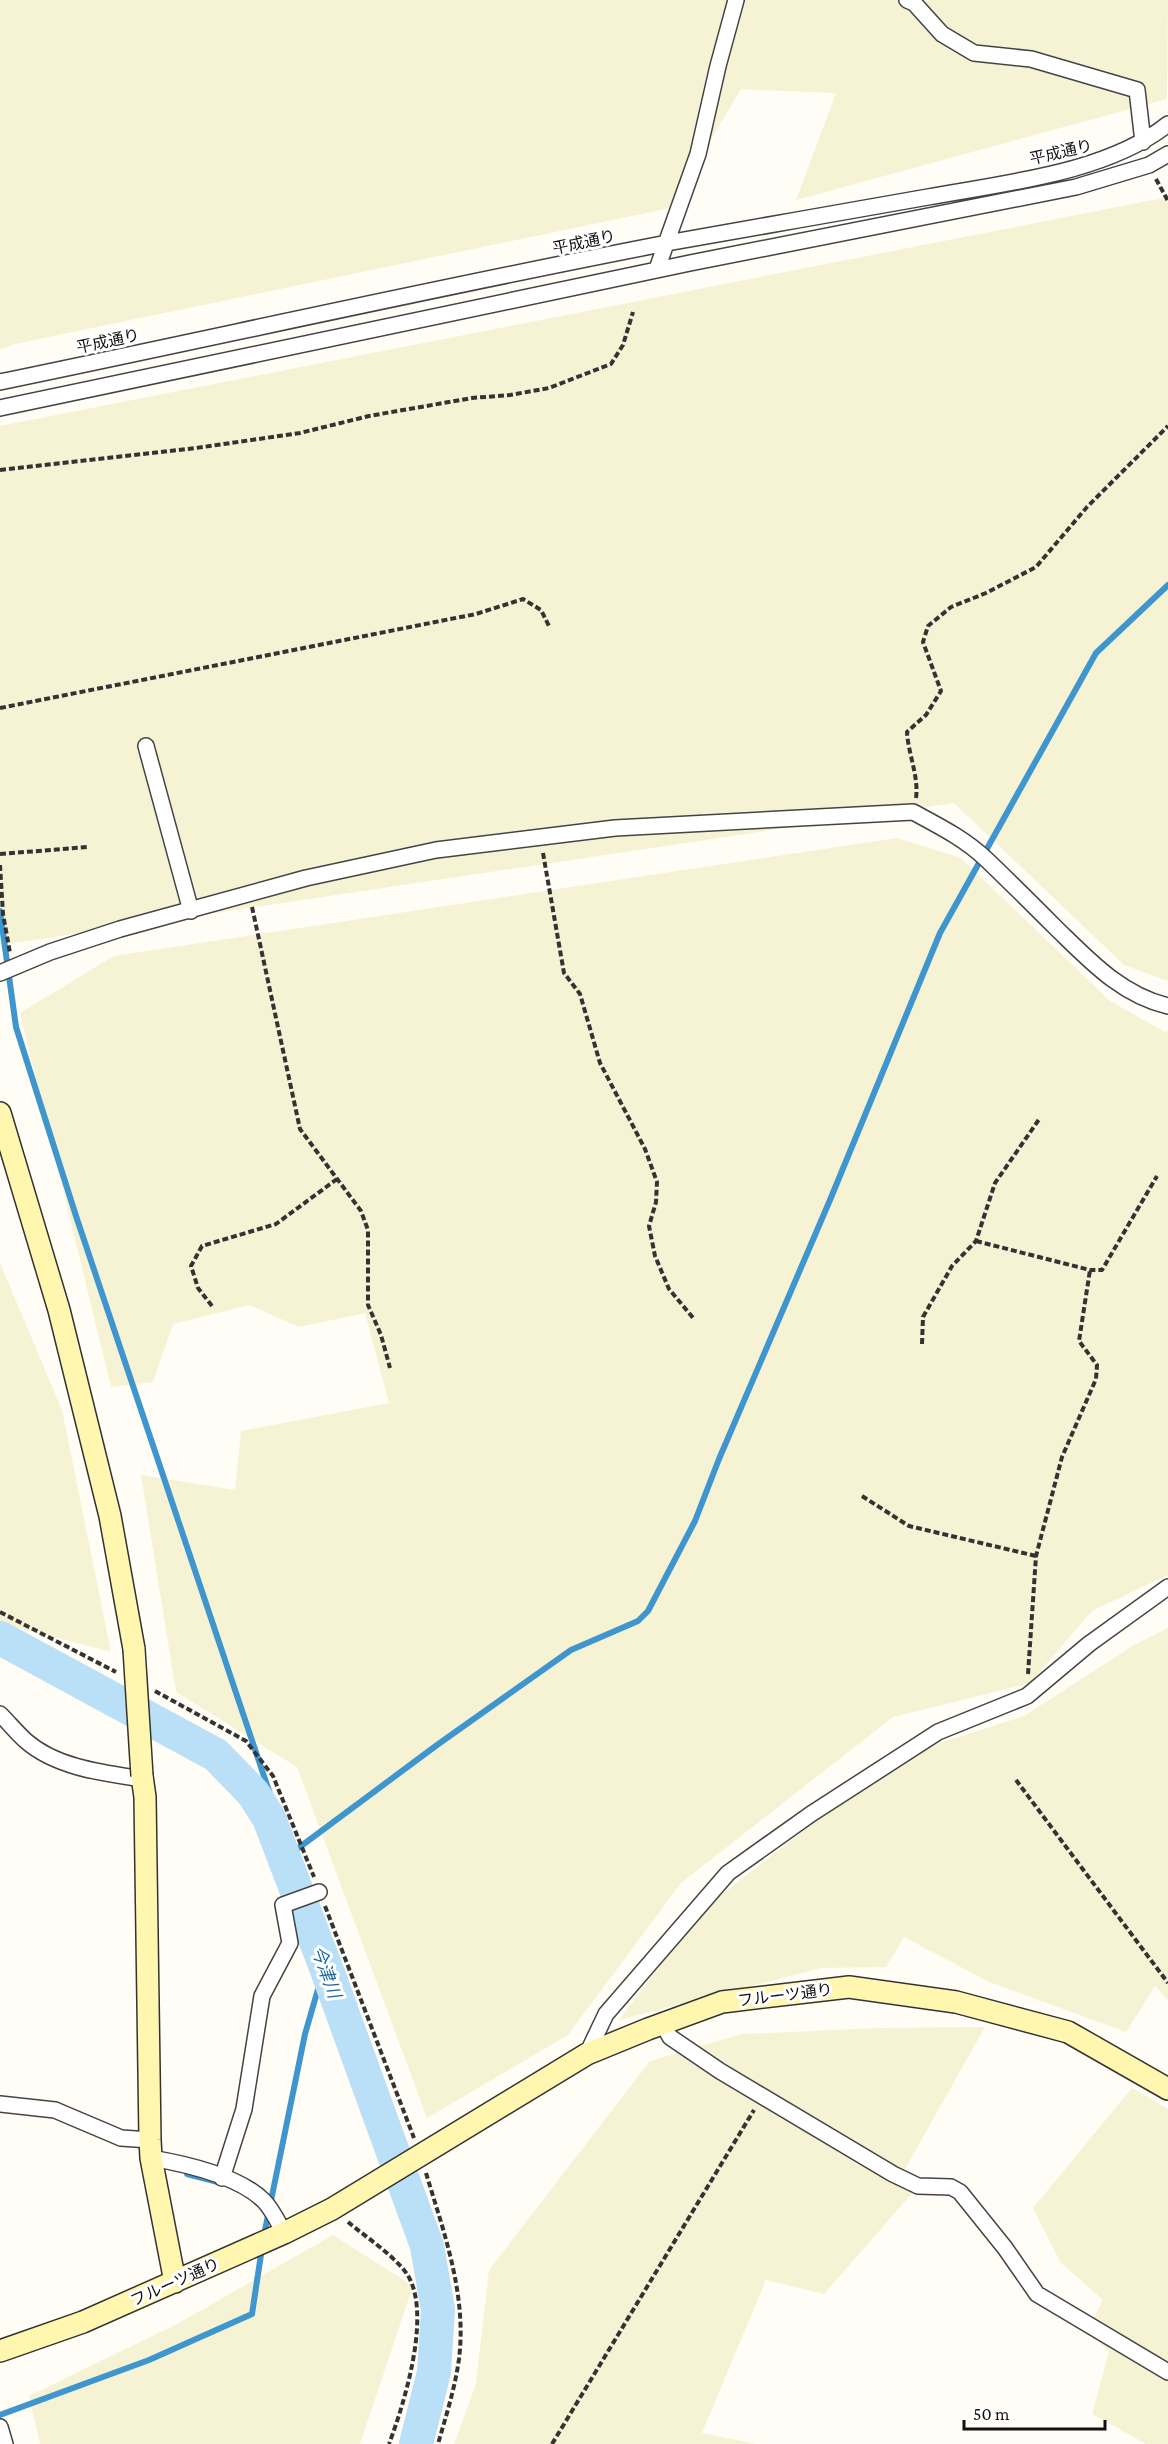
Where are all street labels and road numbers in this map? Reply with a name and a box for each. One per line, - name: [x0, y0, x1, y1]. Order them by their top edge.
- street label: 平成通り: [1028, 137, 1094, 167]
- street label: 平成通り: [551, 227, 617, 257]
- street label: 平成通り: [75, 326, 141, 356]
- street label: フルーツ通り: [736, 1981, 834, 2009]
- street label: フルーツ通り: [128, 2255, 222, 2309]

